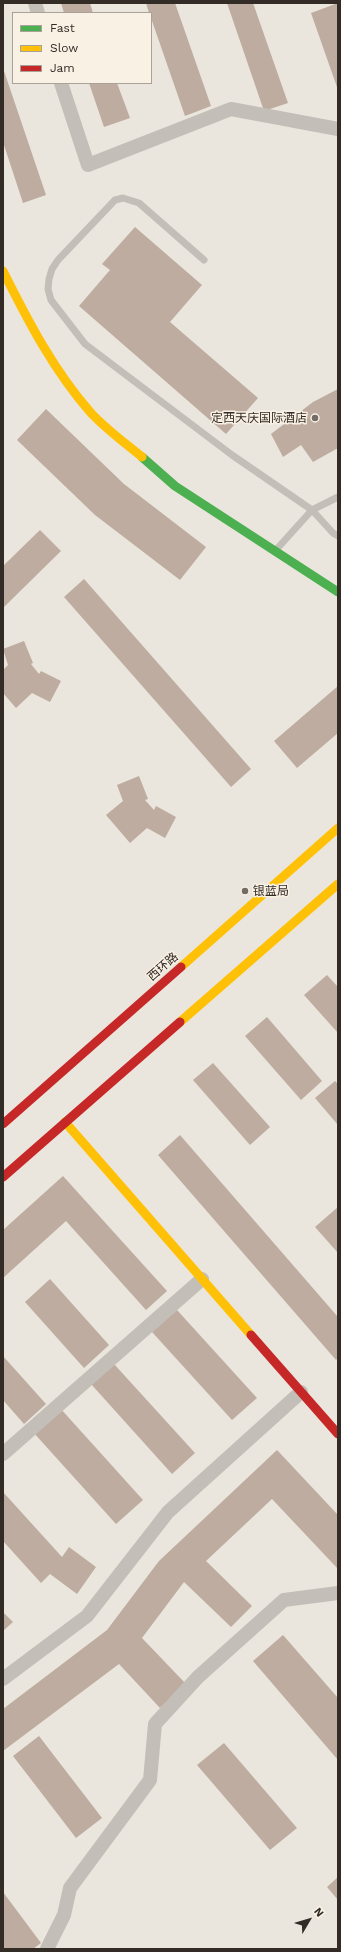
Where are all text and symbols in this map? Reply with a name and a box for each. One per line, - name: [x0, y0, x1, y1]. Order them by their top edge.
- legend: [12, 12, 152, 84]
- text: Fast: [50, 21, 75, 35]
- text: Slow: [50, 41, 78, 55]
- text: Jam: [50, 61, 75, 75]
- place label: 定西天庆国际酒店: [211, 411, 307, 425]
- marker: 定西天庆国际酒店: [310, 413, 320, 423]
- place label: 银蓝局: [253, 884, 289, 898]
- marker: 银蓝局: [240, 886, 250, 896]
- street label: 西环路: [145, 950, 181, 984]
- north arrow: [289, 1900, 329, 1940]
- text: N: [311, 1905, 326, 1920]

